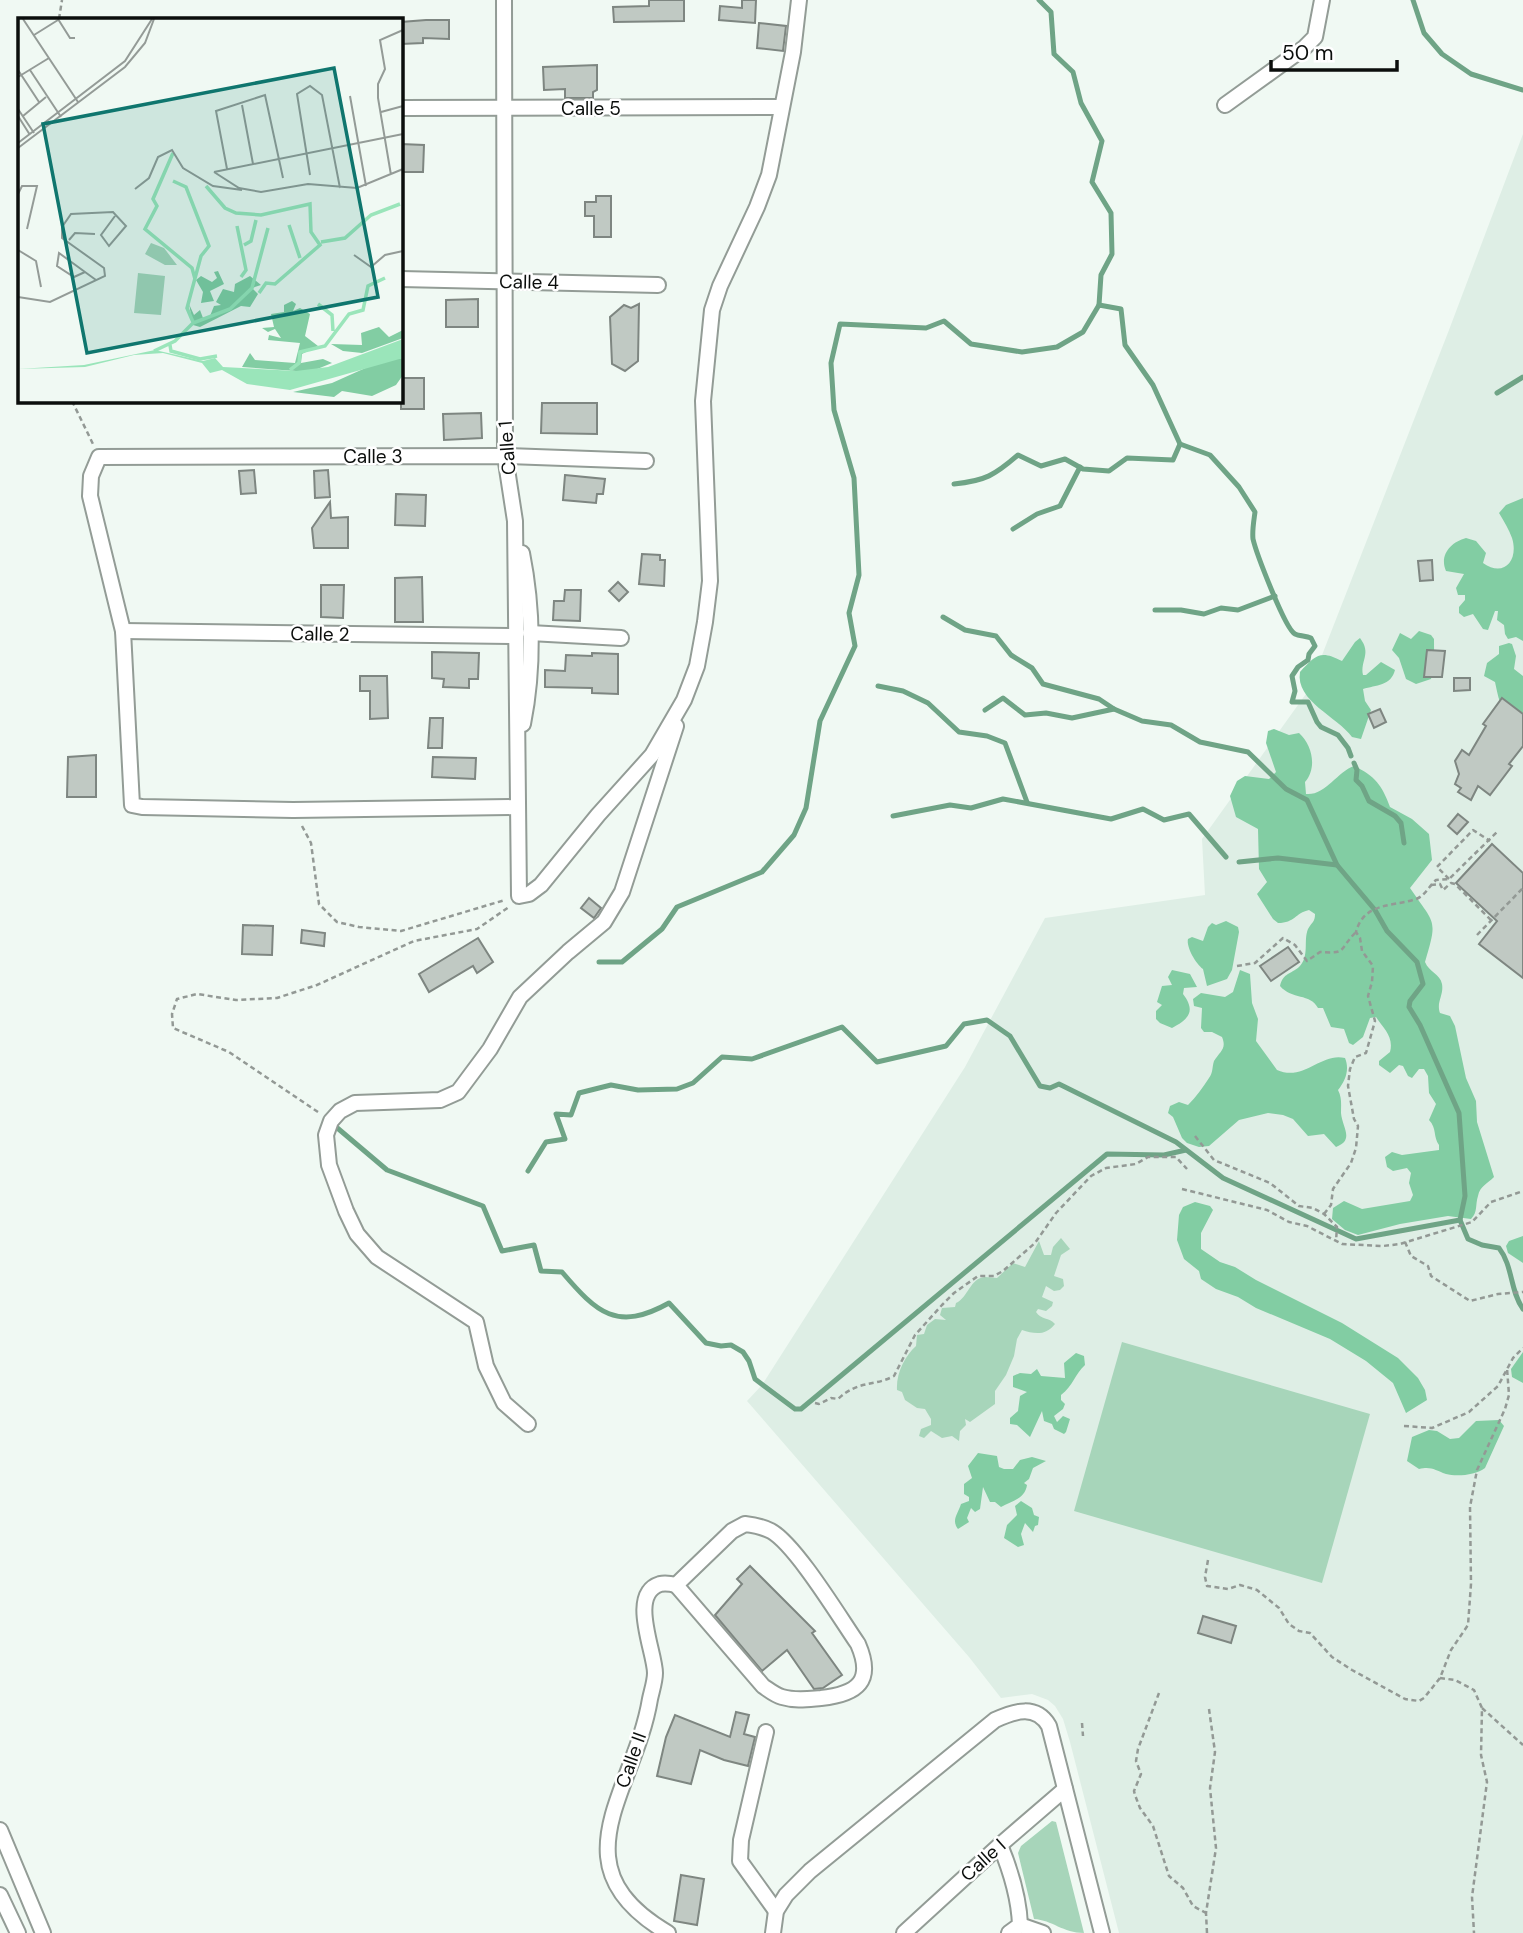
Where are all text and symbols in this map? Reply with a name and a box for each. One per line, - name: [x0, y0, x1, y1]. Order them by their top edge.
- inset map: [18, 18, 402, 402]
- scale bar: [1271, 28, 1397, 72]
- text: 50 m: [1282, 39, 1333, 67]
- street label: Calle 5: [561, 96, 621, 121]
- street label: Calle 4: [499, 269, 559, 295]
- street label: Calle 1: [493, 420, 521, 476]
- street label: Calle 3: [343, 444, 403, 469]
- street label: Calle 2: [290, 621, 350, 647]
- street label: Calle II: [610, 1729, 652, 1791]
- street label: Calle I: [955, 1833, 1011, 1887]

